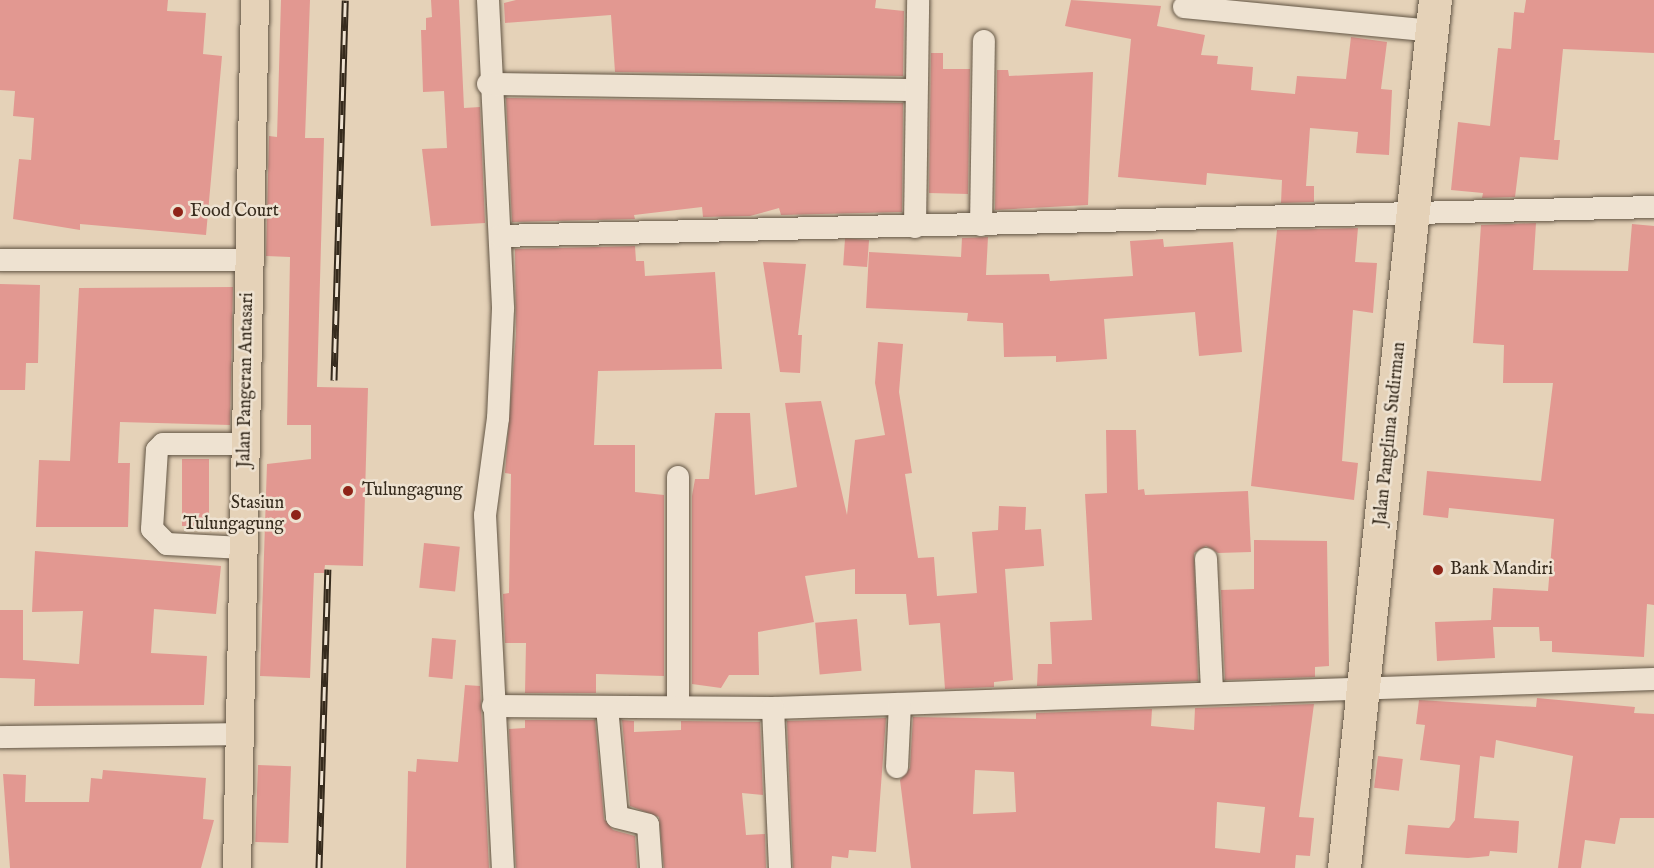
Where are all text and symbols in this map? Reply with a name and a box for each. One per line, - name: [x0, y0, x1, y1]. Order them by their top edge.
- place label: Food Court: [190, 201, 279, 223]
- marker: Food Court: [171, 205, 185, 219]
- street label: Jalan Pangeran Antasari: [235, 292, 259, 468]
- street label: Jalan Panglima Sudirman: [1371, 341, 1411, 527]
- place label: Tulungagung: [362, 480, 463, 502]
- marker: Tulungagung: [339, 482, 357, 500]
- place label: Stasiun Tulungagung: [183, 494, 284, 536]
- marker: Stasiun Tulungagung: [289, 508, 303, 522]
- place label: Bank Mandiri: [1450, 559, 1553, 581]
- marker: Bank Mandiri: [1431, 563, 1445, 577]

